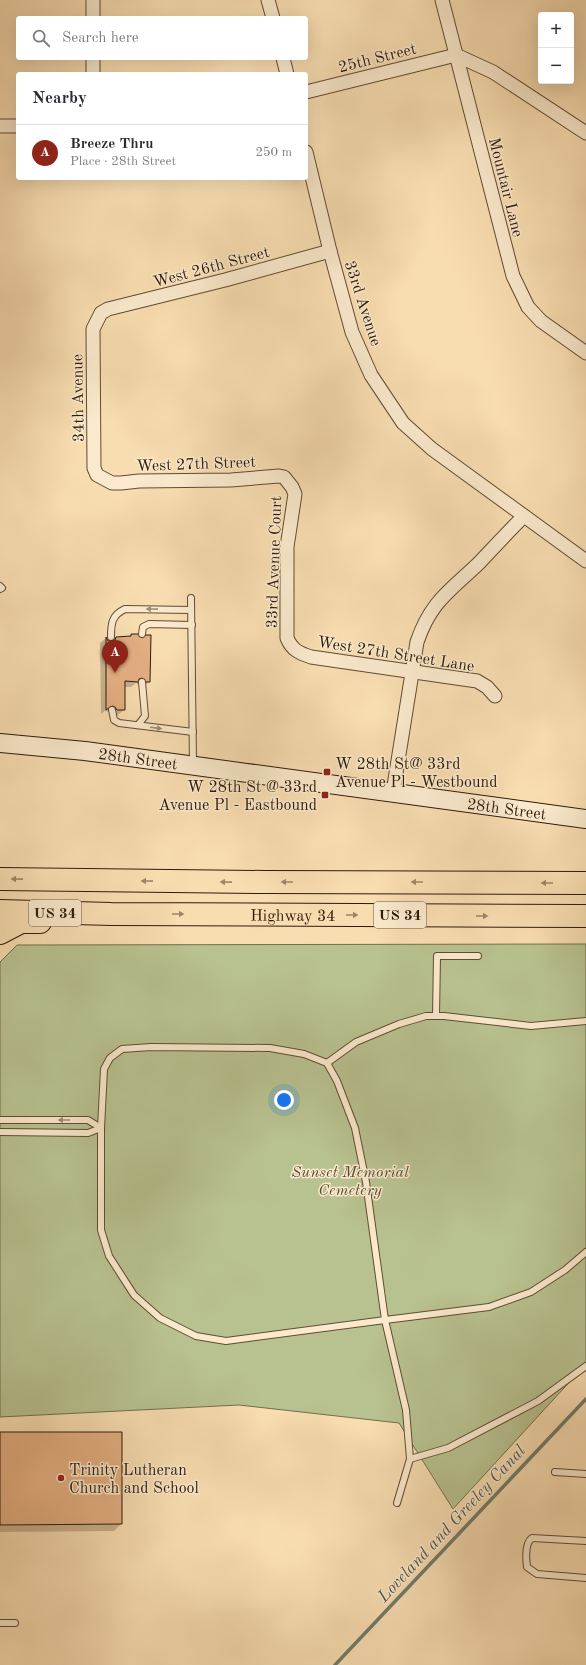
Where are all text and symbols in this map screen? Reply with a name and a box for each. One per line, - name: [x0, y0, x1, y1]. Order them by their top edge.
- map controls: [538, 12, 574, 84]
- button: +: [538, 12, 574, 48]
- search box: [16, 16, 308, 60]
- icon: search: [30, 27, 52, 49]
- text: Search here: [62, 31, 139, 46]
- street label: 25th Street: [337, 41, 418, 76]
- button: −: [538, 48, 574, 84]
- text: Nearby: [32, 90, 87, 107]
- street label: Mountair Lane: [485, 136, 525, 239]
- text: Breeze Thru: [70, 137, 153, 152]
- text: A: [40, 146, 50, 159]
- text: 250 m: [255, 146, 292, 159]
- text: Place · 28th Street: [70, 155, 176, 168]
- street label: West 26th Street: [152, 245, 272, 291]
- street label: 33rd Avenue: [341, 259, 383, 348]
- street label: 34th Avenue: [70, 354, 88, 442]
- street label: West 27th Street: [136, 455, 257, 475]
- street label: 33rd Avenue Court: [265, 495, 285, 629]
- one-way arrow: [146, 606, 158, 613]
- street label: West 27th Street Lane: [316, 635, 475, 675]
- pin: A: [102, 640, 128, 673]
- one-way arrow: [150, 725, 162, 731]
- street label: 28th Street: [97, 747, 179, 774]
- place label: W 28th St@ 33rd Avenue Pl - Westbound: [335, 757, 498, 791]
- marker: W 28th St@ 33rd Avenue Pl - Westbound: [322, 767, 332, 777]
- place label: W 28th St @ 33rd Avenue Pl - Eastbound: [158, 780, 317, 814]
- marker: W 28th St @ 33rd Avenue Pl - Eastbound: [320, 790, 330, 800]
- street label: 28th Street: [466, 797, 548, 824]
- one-way arrow: [10, 876, 23, 882]
- one-way arrow: [140, 878, 153, 884]
- one-way arrow: [219, 879, 232, 885]
- one-way arrow: [280, 879, 293, 885]
- one-way arrow: [410, 879, 423, 885]
- one-way arrow: [540, 880, 553, 886]
- road number: US 34: [29, 900, 81, 926]
- road number: US 34: [374, 902, 426, 928]
- street label: Highway 34: [250, 909, 336, 925]
- one-way arrow: [172, 911, 185, 917]
- one-way arrow: [346, 912, 359, 918]
- one-way arrow: [476, 913, 489, 919]
- your location: [274, 1090, 294, 1110]
- one-way arrow: [57, 1117, 70, 1123]
- park label: Sunset Memorial Cemetery: [291, 1165, 409, 1199]
- water label: Loveland and Greeley Canal: [374, 1442, 529, 1607]
- place label: Trinity Lutheran Church and School: [69, 1463, 199, 1497]
- marker: Trinity Lutheran Church and School: [56, 1473, 66, 1483]

